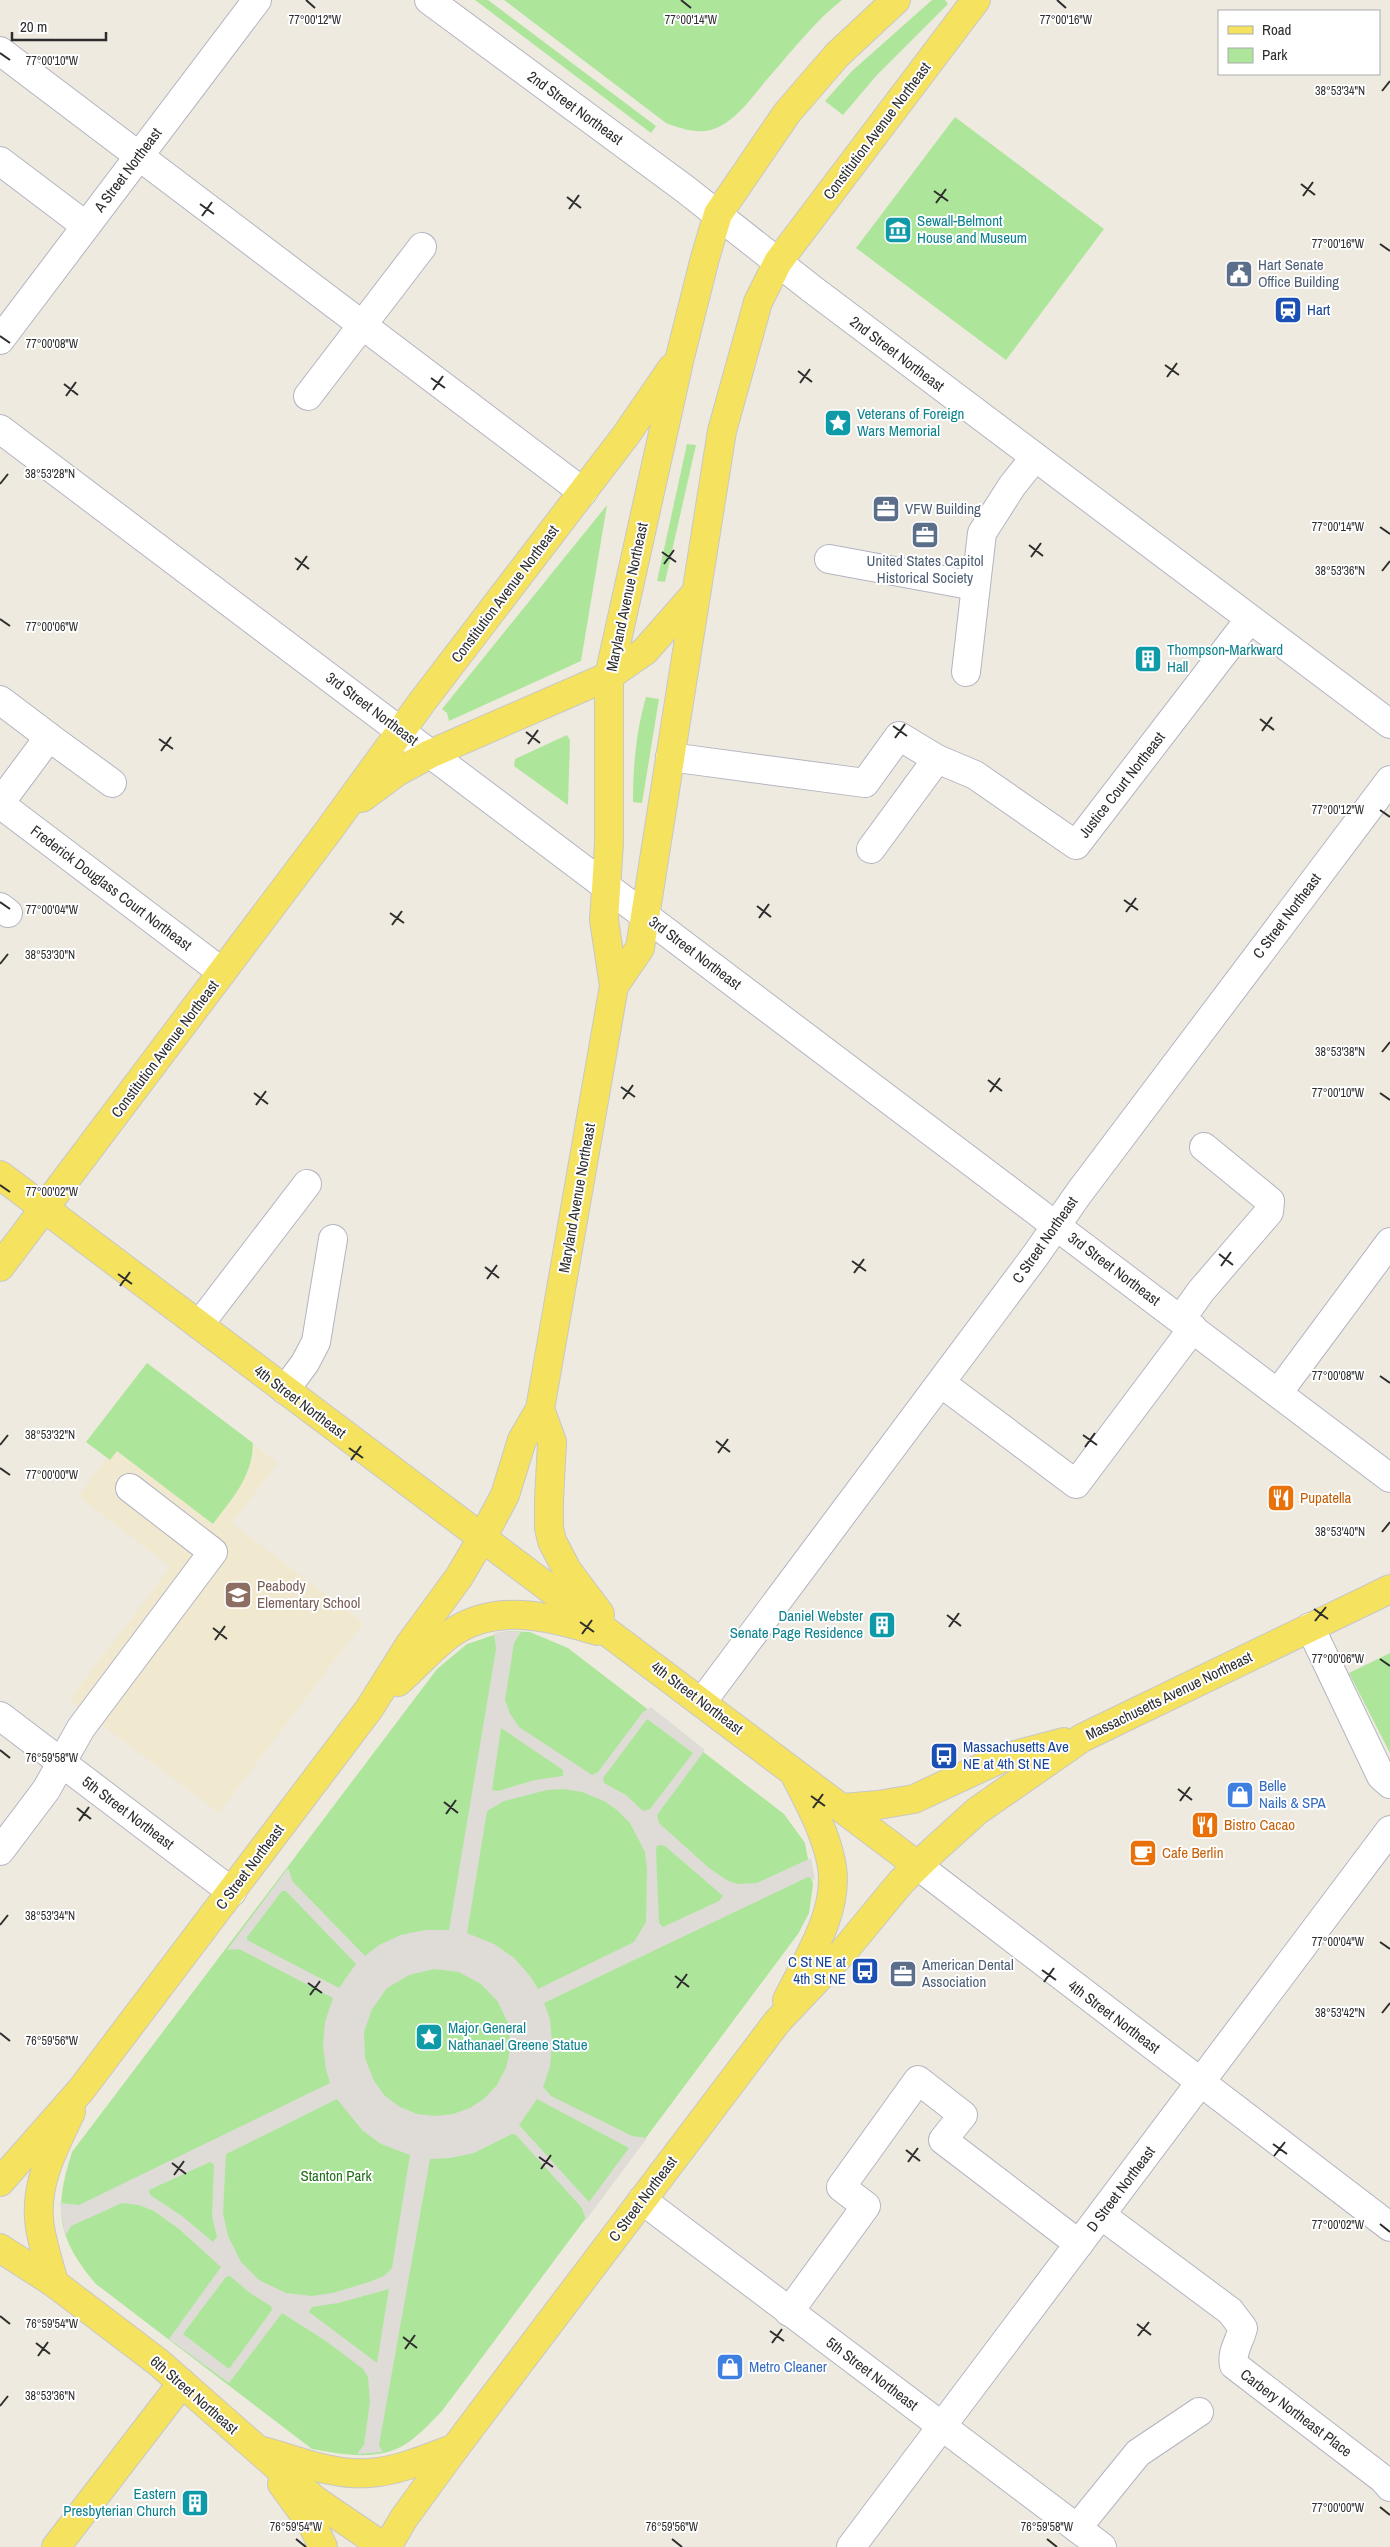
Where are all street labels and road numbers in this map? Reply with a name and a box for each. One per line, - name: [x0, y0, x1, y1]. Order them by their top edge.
- street label: Constitution Avenue Northeast: [818, 57, 936, 204]
- street label: 2nd Street Northeast: [523, 66, 628, 150]
- street label: A Street Northeast: [88, 123, 167, 217]
- street label: 2nd Street Northeast: [846, 311, 949, 396]
- street label: Constitution Avenue Northeast: [446, 520, 564, 667]
- street label: Maryland Avenue Northeast: [600, 520, 653, 673]
- street label: 3rd Street Northeast: [322, 667, 423, 751]
- street label: Justice Court Northeast: [1074, 727, 1170, 842]
- street label: Frederick Douglass Court Northeast: [26, 820, 197, 956]
- street label: C Street Northeast: [1248, 868, 1326, 963]
- street label: 3rd Street Northeast: [645, 911, 746, 995]
- street label: Constitution Avenue Northeast: [106, 975, 224, 1122]
- street label: Maryland Avenue Northeast: [553, 1121, 600, 1274]
- street label: C Street Northeast: [1007, 1191, 1083, 1287]
- street label: 3rd Street Northeast: [1064, 1227, 1165, 1311]
- street label: 4th Street Northeast: [250, 1360, 351, 1443]
- street label: Massachusetts Avenue Northeast: [1082, 1646, 1256, 1745]
- street label: 4th Street Northeast: [647, 1656, 748, 1739]
- street label: 5th Street Northeast: [78, 1771, 179, 1854]
- street label: C Street Northeast: [211, 1819, 289, 1914]
- street label: 4th Street Northeast: [1064, 1975, 1165, 2058]
- street label: D Street Northeast: [1082, 2141, 1160, 2236]
- street label: C Street Northeast: [604, 2151, 682, 2246]
- street label: 5th Street Northeast: [822, 2332, 923, 2415]
- street label: 6th Street Northeast: [146, 2351, 243, 2439]
- street label: Carbery Northeast Place: [1236, 2364, 1357, 2462]

